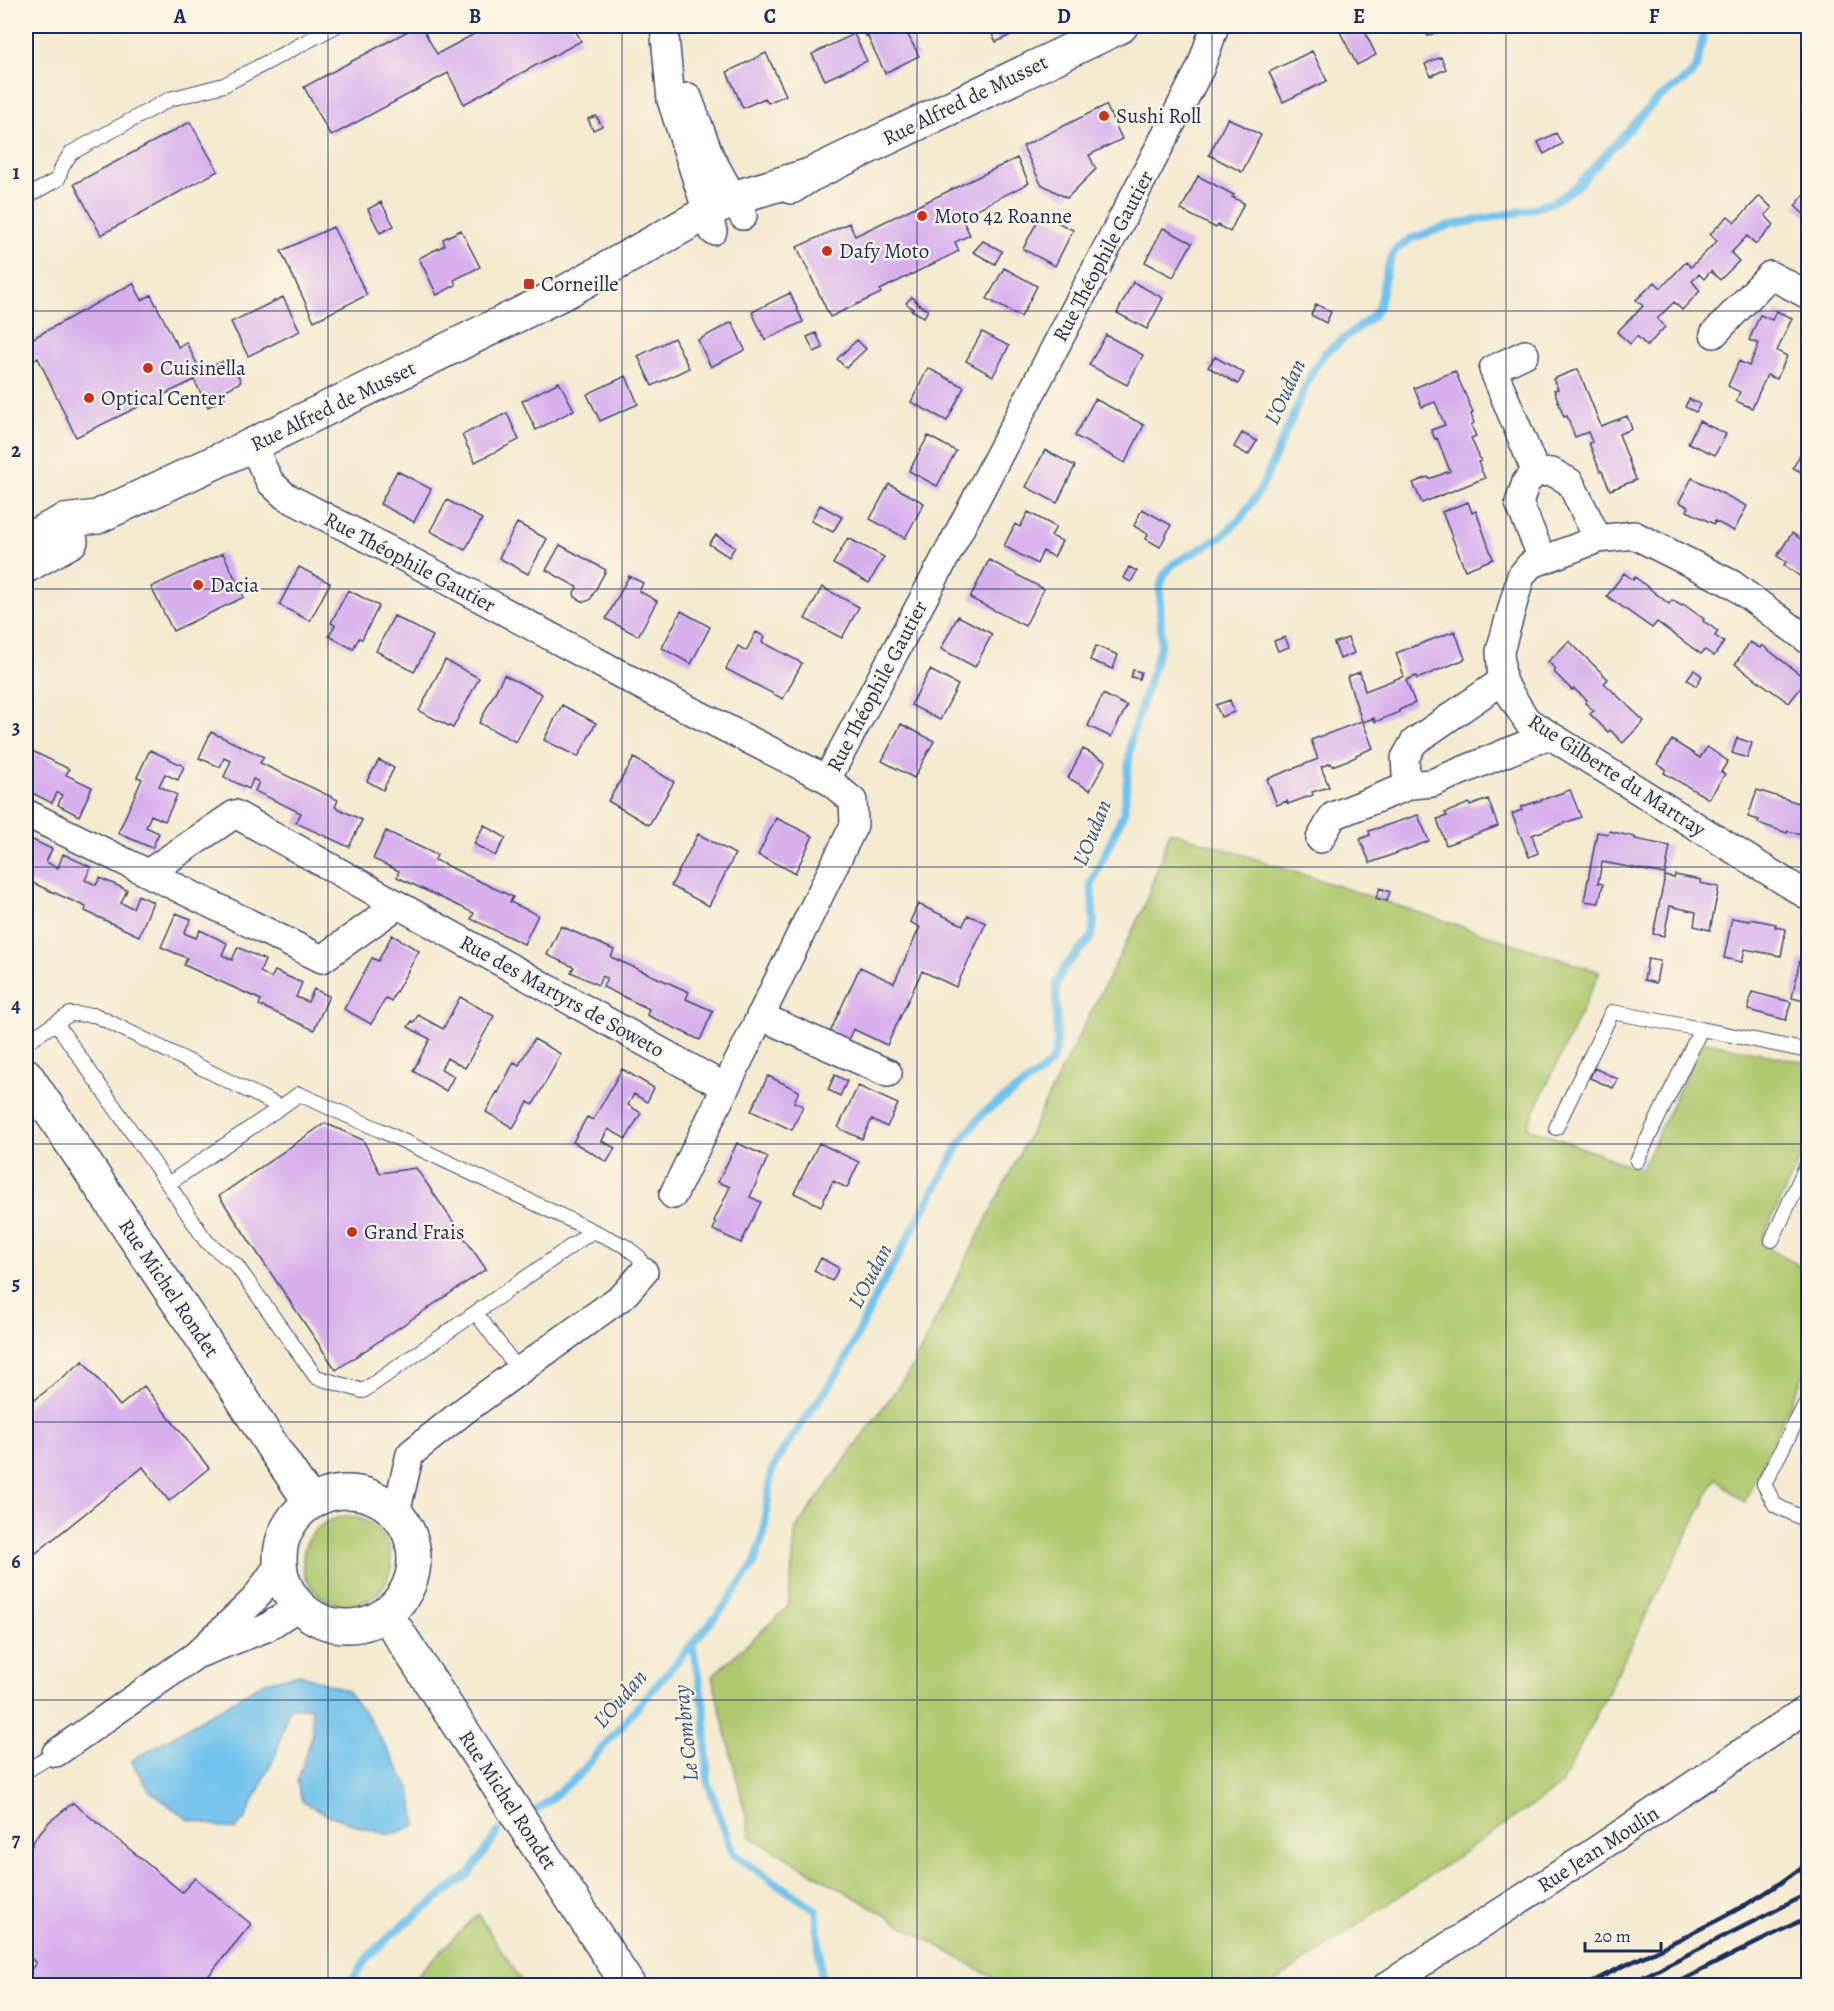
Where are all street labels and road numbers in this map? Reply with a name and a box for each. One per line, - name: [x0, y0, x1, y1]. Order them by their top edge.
- street label: Rue Alfred de Musset: [878, 48, 1052, 152]
- street label: Rue Théophile Gautier: [1046, 166, 1160, 346]
- street label: Rue Alfred de Musset: [246, 354, 420, 458]
- street label: Rue Théophile Gautier: [320, 505, 500, 619]
- street label: Rue Théophile Gautier: [820, 596, 934, 776]
- street label: Rue Gilberte du Martray: [1523, 707, 1712, 843]
- street label: Rue des Martyrs de Soweto: [455, 928, 669, 1064]
- street label: Rue Michel Rondet: [112, 1213, 226, 1363]
- street label: Rue Michel Rondet: [452, 1725, 564, 1875]
- street label: Rue Jean Moulin: [1532, 1799, 1664, 1899]

